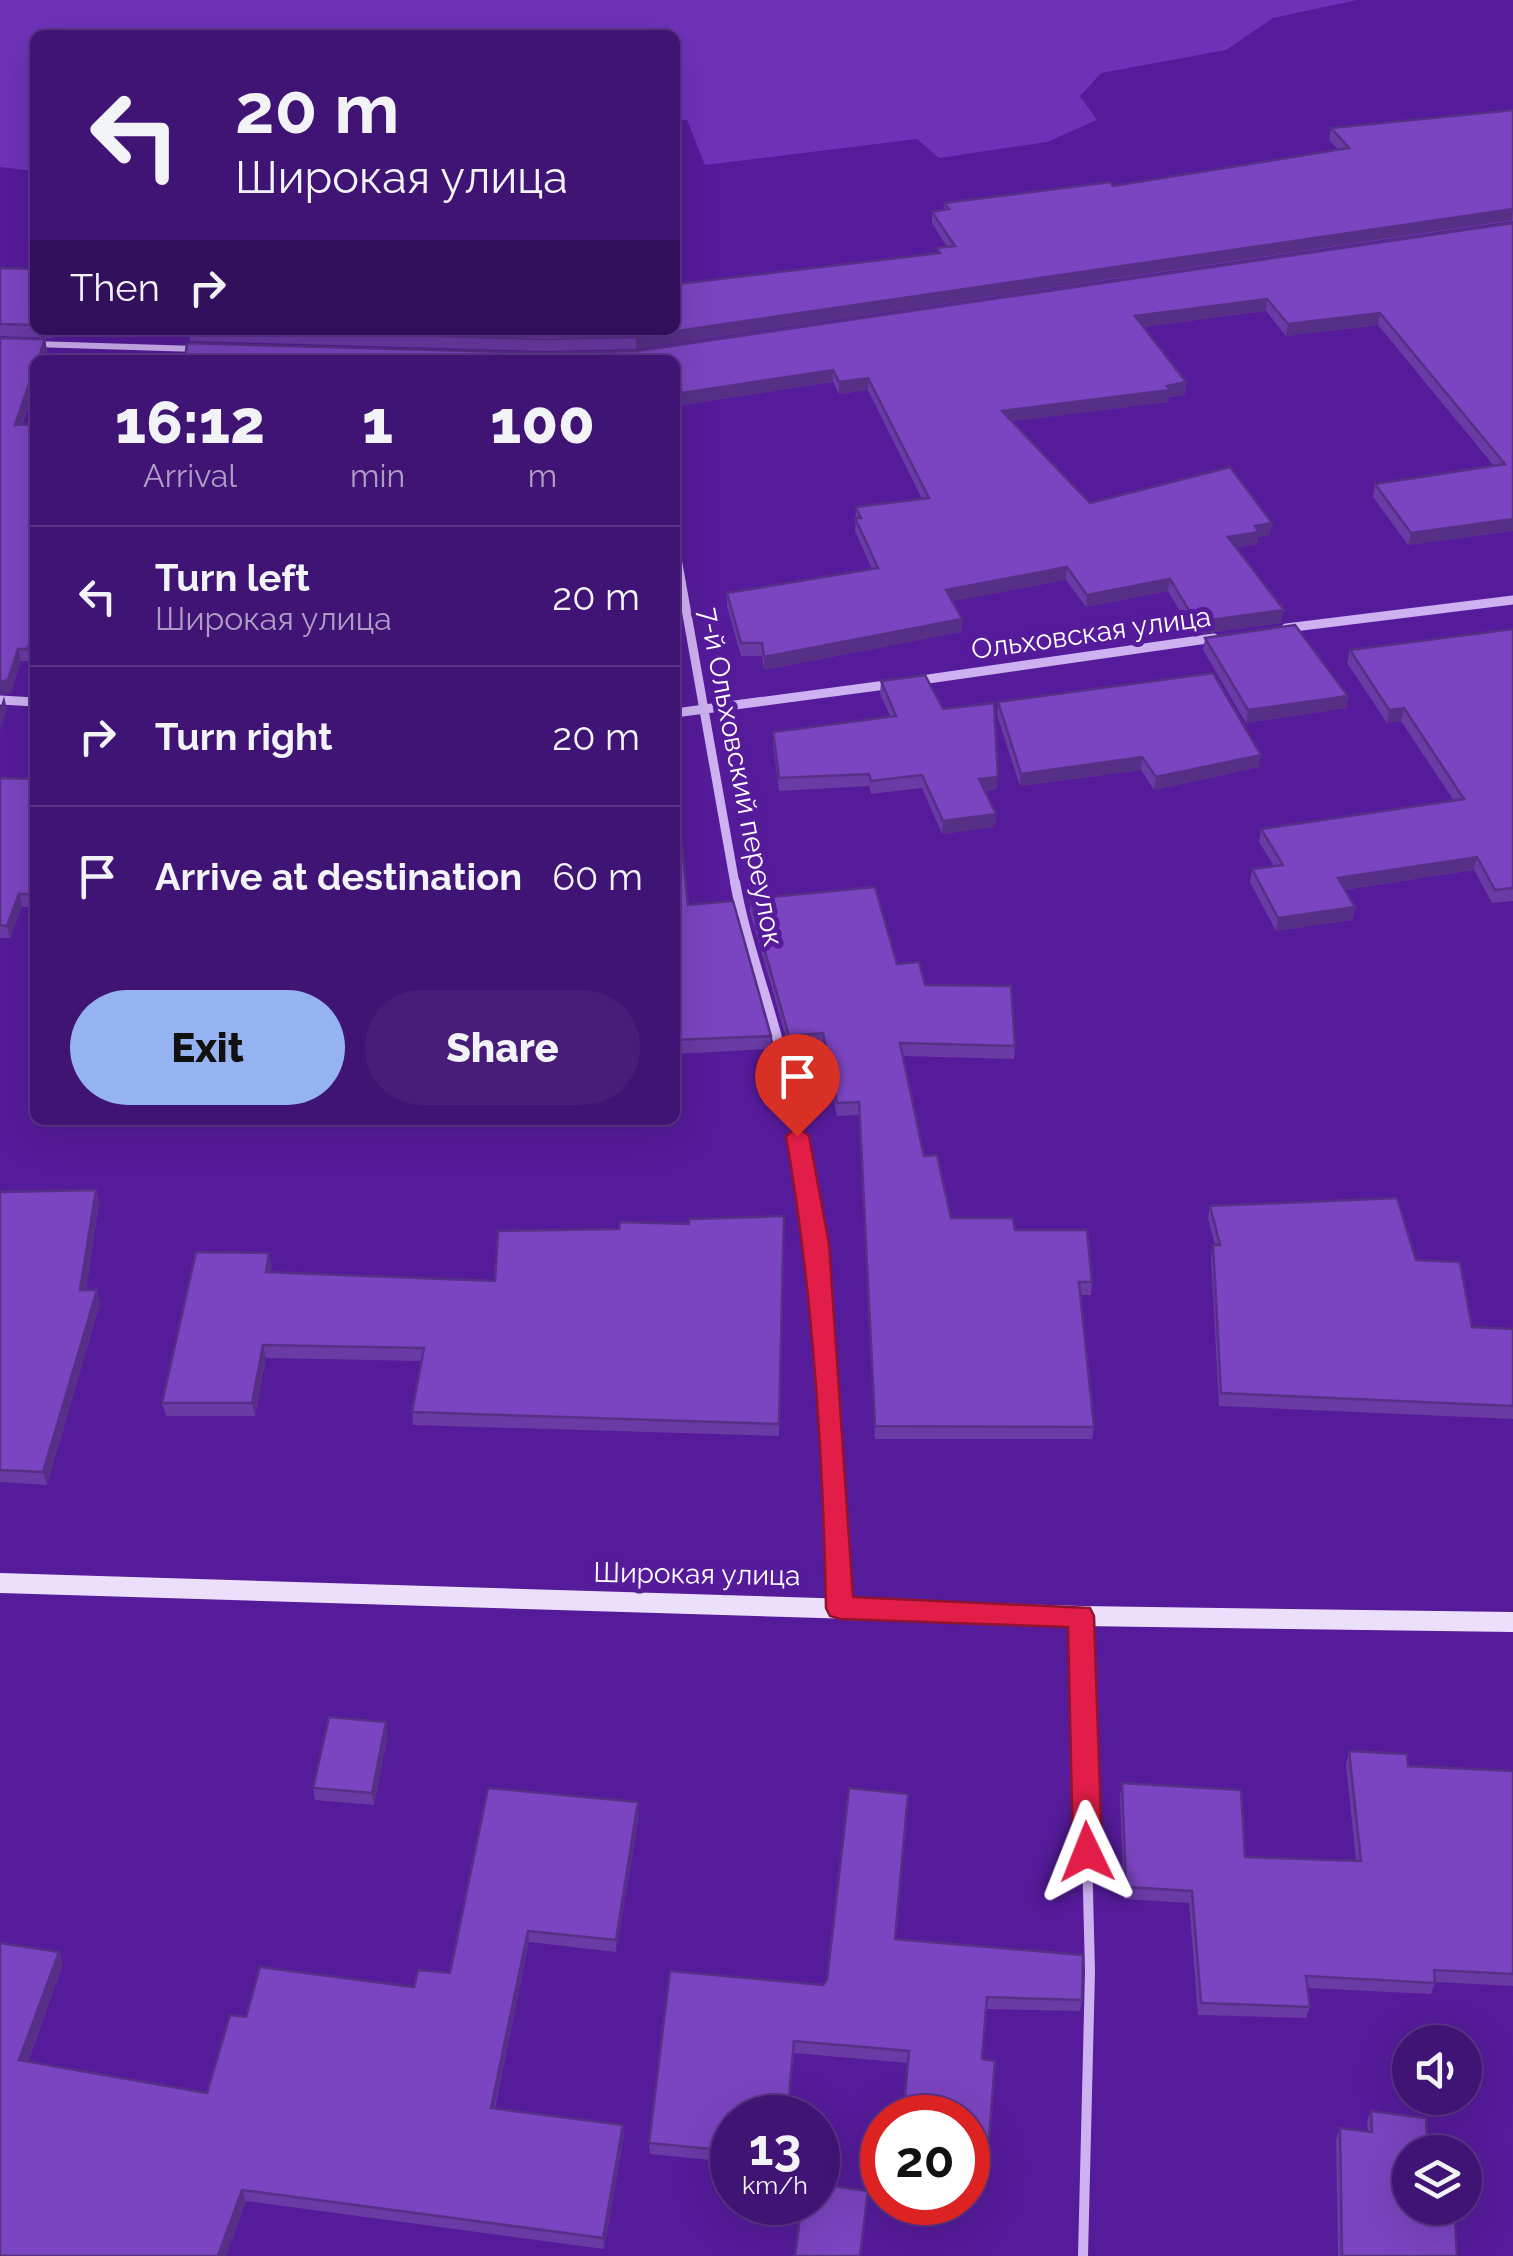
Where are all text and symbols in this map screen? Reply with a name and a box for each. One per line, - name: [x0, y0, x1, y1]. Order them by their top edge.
- text: 20 m: [235, 67, 399, 149]
- icon: left: [70, 70, 200, 200]
- text: Широкая улица: [235, 151, 568, 204]
- icon: right: [180, 260, 235, 315]
- text: Then: [70, 265, 160, 310]
- text: 16:12: [115, 387, 265, 457]
- text: 1: [362, 387, 393, 457]
- text: 100: [490, 387, 595, 457]
- text: Arrival: [143, 457, 237, 494]
- text: min: [350, 457, 405, 494]
- text: m: [528, 457, 557, 494]
- text: Turn left: [155, 555, 310, 600]
- icon: left: [70, 569, 125, 624]
- text: 20 m: [552, 574, 640, 619]
- text: Широкая улица: [155, 600, 392, 637]
- street label: Ольховская улица: [969, 600, 1213, 666]
- street label: 7-й Ольховский переулок: [692, 605, 790, 949]
- icon: right: [70, 709, 125, 764]
- text: Turn right: [155, 714, 332, 759]
- text: 20 m: [552, 714, 640, 759]
- icon: arrive: [70, 849, 125, 904]
- text: Arrive at destination: [155, 854, 522, 899]
- text: 60 m: [552, 854, 643, 899]
- button: Exit: [70, 990, 345, 1105]
- button: Share: [365, 990, 640, 1105]
- pin: [755, 1034, 840, 1137]
- icon: arrive: [770, 1049, 825, 1104]
- street label: Широкая улица: [593, 1556, 801, 1592]
- position arrow: [1035, 1800, 1139, 1904]
- map controls: [1392, 2025, 1482, 2225]
- button: sound: [1392, 2025, 1482, 2115]
- speed limit sign: 20: [860, 2095, 990, 2225]
- text: 13: [749, 2118, 801, 2177]
- button: layers: [1392, 2135, 1482, 2225]
- text: km/h: [742, 2170, 808, 2200]

